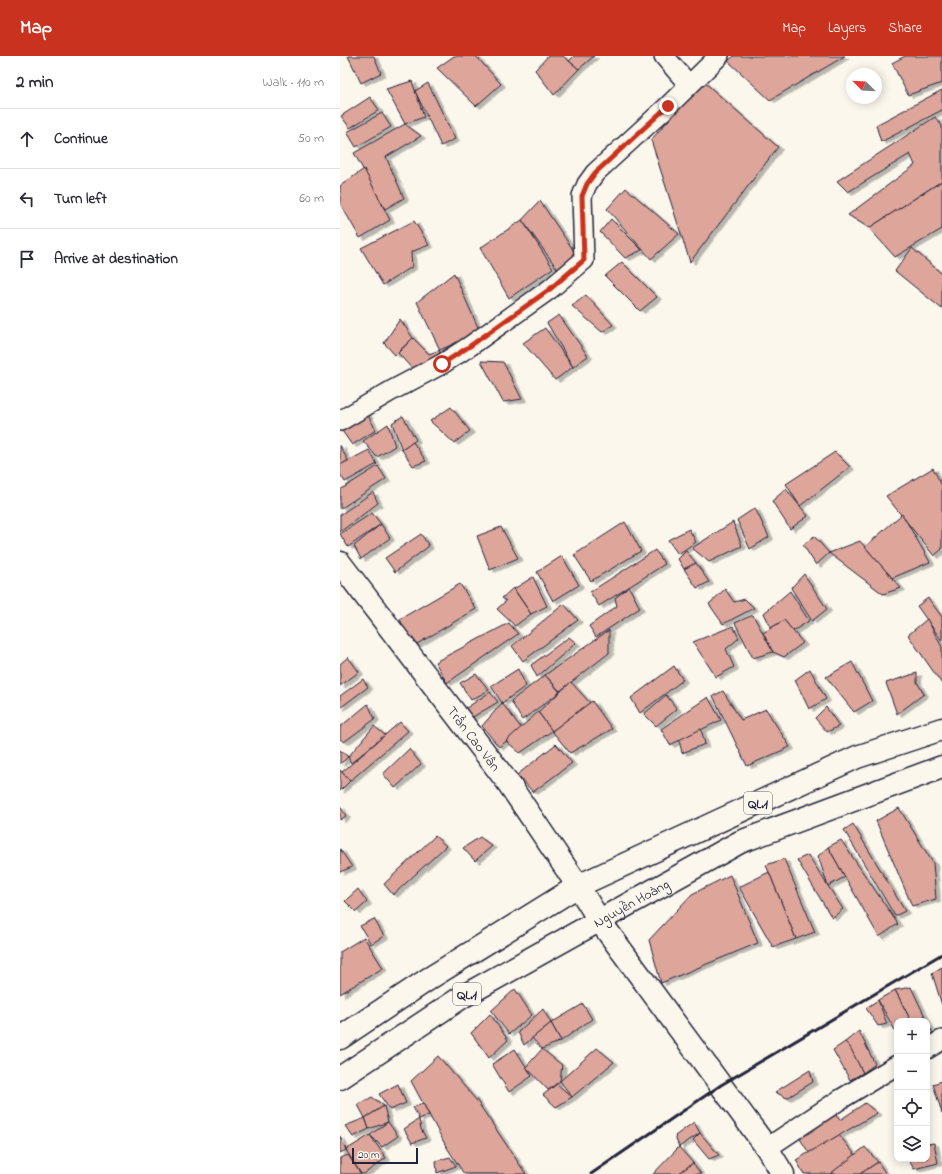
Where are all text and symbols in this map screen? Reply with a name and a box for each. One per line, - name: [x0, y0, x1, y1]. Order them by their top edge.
- text: Map: [20, 15, 52, 42]
- text: Map: [782, 18, 806, 39]
- text: Layers: [828, 18, 866, 39]
- text: Share: [888, 18, 922, 39]
- north arrow: [846, 68, 882, 104]
- text: 2 min: [16, 70, 53, 95]
- text: Walk · 110 m: [263, 73, 324, 92]
- route end: [659, 97, 677, 115]
- icon: ahead: [16, 128, 38, 150]
- text: Continue: [54, 128, 108, 150]
- text: 50 m: [298, 129, 324, 148]
- icon: left: [16, 188, 38, 210]
- text: Turn left: [54, 188, 107, 210]
- text: 60 m: [299, 189, 324, 208]
- icon: arrive: [16, 248, 38, 270]
- text: Arrive at destination: [54, 248, 178, 270]
- route start: [433, 355, 451, 373]
- street label: Trần Cao Vân: [441, 702, 505, 777]
- road number: QL.1: [744, 792, 772, 814]
- street label: Nguyễn Hoàng: [590, 874, 674, 934]
- road number: QL.1: [453, 983, 481, 1005]
- map controls: [894, 1018, 930, 1162]
- button: +: [894, 1018, 930, 1054]
- button: −: [894, 1054, 930, 1090]
- button: locate: [894, 1090, 930, 1126]
- button: layers: [894, 1126, 930, 1162]
- scale bar: [352, 1146, 418, 1165]
- text: 20 m: [358, 1147, 380, 1163]

